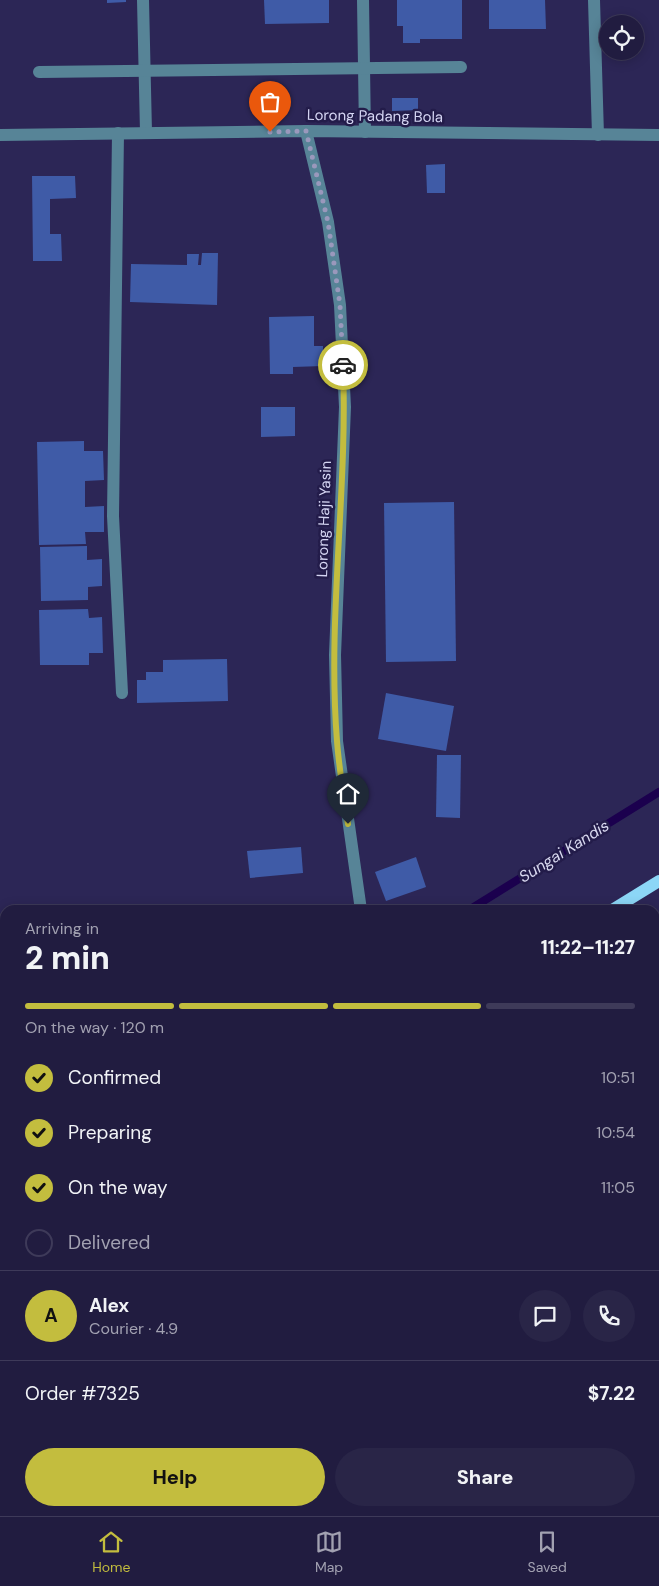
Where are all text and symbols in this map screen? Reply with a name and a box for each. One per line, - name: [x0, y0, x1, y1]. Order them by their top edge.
- map controls: [599, 15, 644, 60]
- button: locate: [599, 15, 644, 60]
- pin: [249, 81, 291, 132]
- icon: bag: [256, 88, 284, 116]
- street label: Lorong Padang Bola: [307, 105, 443, 127]
- courier: [318, 340, 368, 390]
- icon: car: [329, 351, 357, 379]
- street label: Lorong Haji Yasin: [312, 460, 336, 578]
- pin: [327, 773, 369, 824]
- icon: home: [334, 780, 362, 808]
- water label: Sungai Kandis: [515, 815, 613, 887]
- text: Arriving in: [25, 918, 99, 939]
- text: 11:22–11:27: [541, 935, 635, 960]
- text: 2 min: [25, 937, 110, 979]
- text: On the way · 120 m: [25, 1017, 164, 1038]
- icon: check: [25, 1064, 53, 1092]
- text: Confirmed: [68, 1065, 161, 1090]
- text: 10:51: [601, 1067, 635, 1088]
- icon: check: [25, 1119, 53, 1147]
- text: Preparing: [68, 1120, 152, 1145]
- text: 10:54: [596, 1122, 635, 1143]
- icon: check: [25, 1174, 53, 1202]
- text: On the way: [68, 1175, 168, 1200]
- text: 11:05: [601, 1177, 635, 1198]
- text: Delivered: [68, 1230, 150, 1255]
- button: chat: [519, 1290, 571, 1342]
- button: phone: [583, 1290, 635, 1342]
- text: Alex: [89, 1293, 129, 1318]
- text: A: [44, 1303, 58, 1328]
- text: Courier · 4.9: [89, 1318, 178, 1339]
- text: Order #7325: [25, 1381, 140, 1406]
- text: $7.22: [588, 1381, 635, 1406]
- button: Help: [25, 1448, 325, 1506]
- button: Share: [335, 1448, 635, 1506]
- tab: Home: [92, 1528, 130, 1576]
- tab: Map: [315, 1528, 343, 1576]
- tab: Saved: [528, 1528, 567, 1576]

